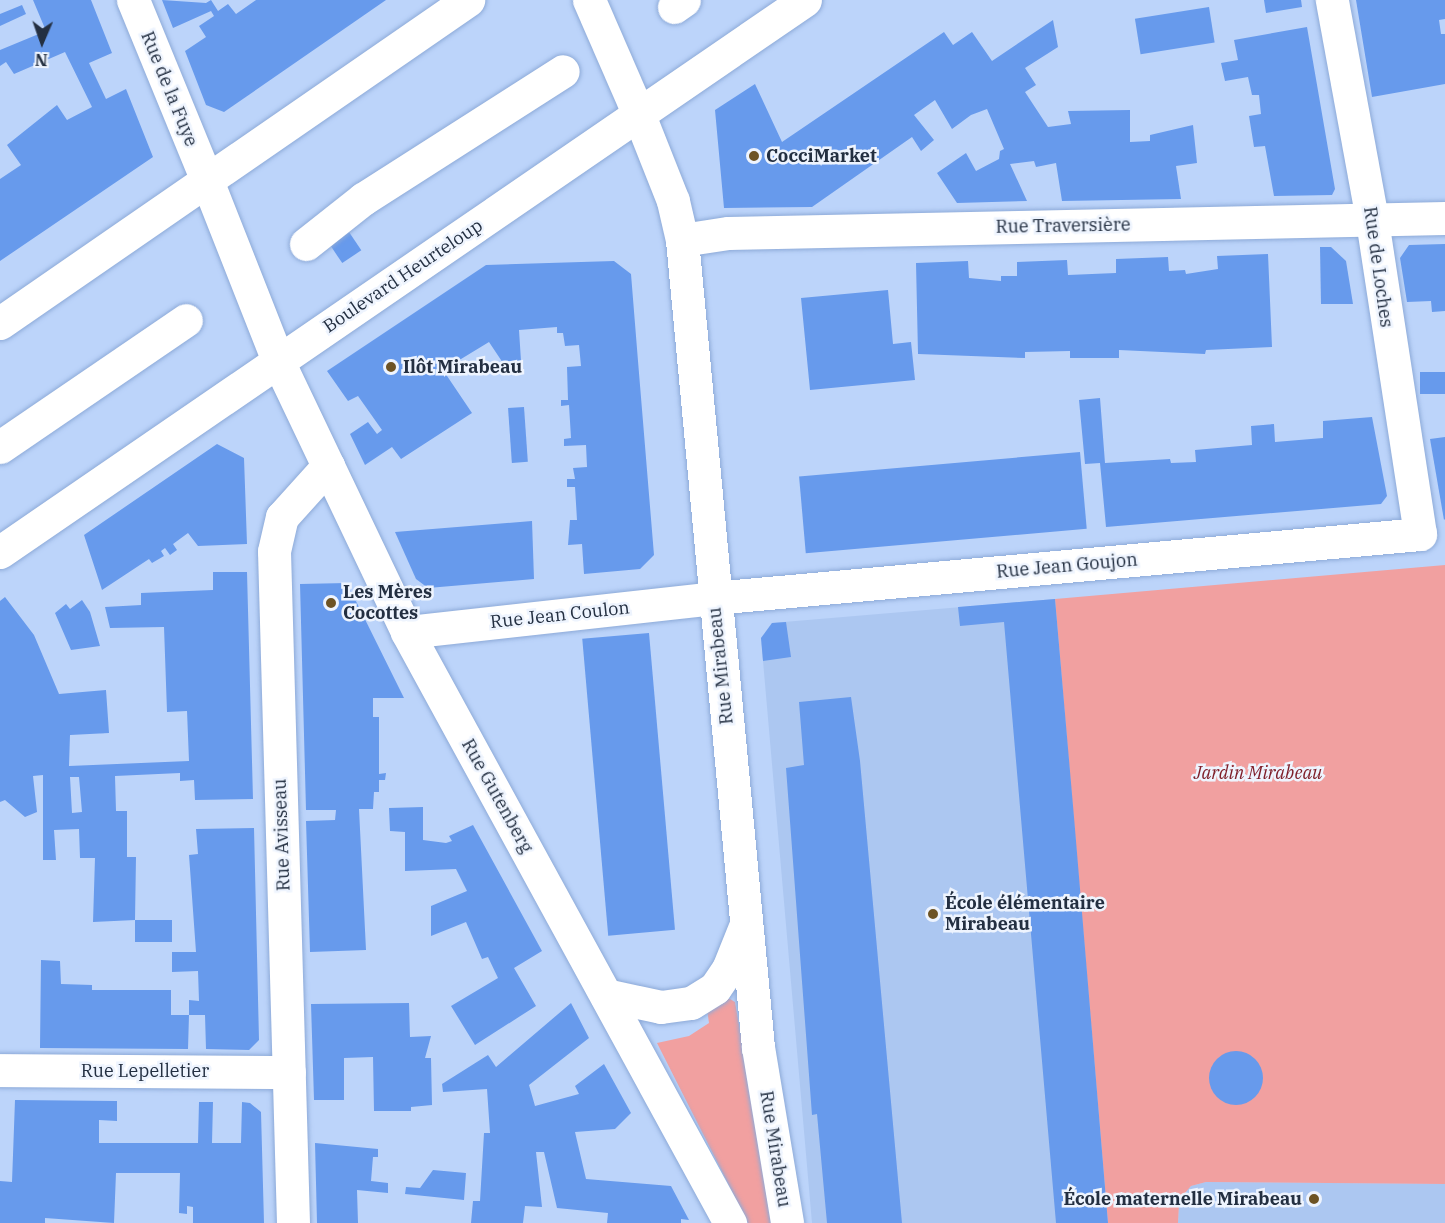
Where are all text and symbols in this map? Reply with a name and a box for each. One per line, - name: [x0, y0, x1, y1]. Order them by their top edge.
- north arrow: [12, 12, 72, 72]
- street label: Rue de la Fuye: [136, 28, 202, 150]
- text: N: [35, 50, 48, 70]
- place label: CocciMarket: [766, 145, 877, 167]
- marker: CocciMarket: [747, 149, 761, 163]
- street label: Rue de Loches: [1359, 205, 1397, 329]
- street label: Rue Traversière: [995, 214, 1131, 238]
- street label: Boulevard Heurteloup: [319, 215, 487, 337]
- place label: Ilôt Mirabeau: [403, 356, 522, 378]
- marker: Ilôt Mirabeau: [384, 360, 398, 374]
- street label: Rue Jean Goujon: [995, 549, 1139, 583]
- place label: Les Mères Cocottes: [343, 582, 432, 624]
- marker: Les Mères Cocottes: [324, 596, 338, 610]
- street label: Rue Jean Coulon: [489, 597, 631, 633]
- street label: Rue Mirabeau: [704, 606, 738, 726]
- street label: Rue Gutenberg: [457, 735, 537, 857]
- park label: Jardin Mirabeau: [1194, 762, 1322, 784]
- street label: Rue Avisseau: [269, 778, 295, 892]
- place label: École élémentaire Mirabeau: [945, 893, 1105, 936]
- marker: École élémentaire Mirabeau: [926, 907, 940, 921]
- street label: Rue Lepelletier: [81, 1060, 209, 1082]
- street label: Rue Mirabeau: [755, 1089, 795, 1209]
- place label: École maternelle Mirabeau: [1063, 1188, 1302, 1210]
- marker: École maternelle Mirabeau: [1307, 1192, 1321, 1206]

